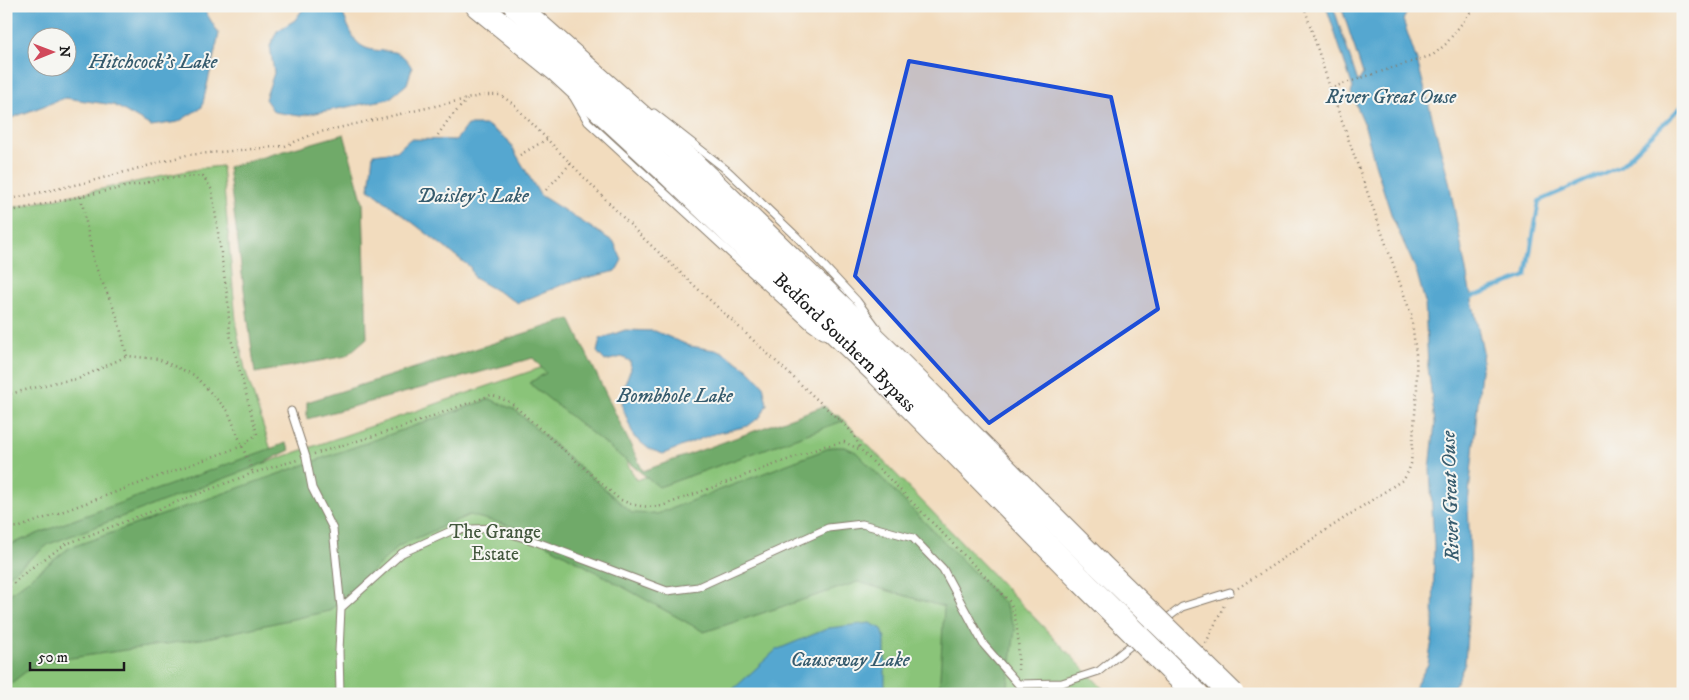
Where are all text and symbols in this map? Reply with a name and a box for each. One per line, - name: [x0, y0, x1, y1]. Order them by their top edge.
- north arrow: [28, 28, 78, 78]
- text: N: [55, 46, 73, 58]
- water label: Hitchcock's Lake: [88, 50, 219, 75]
- water label: River Great Ouse: [1325, 85, 1457, 110]
- water label: Daisley's Lake: [417, 184, 530, 209]
- street label: Bedford Southern Bypass: [769, 268, 921, 417]
- water label: Bombhole Lake: [616, 384, 734, 409]
- water label: River Great Ouse: [1436, 429, 1466, 563]
- park label: The Grange Estate: [449, 521, 541, 566]
- scale bar: [30, 640, 124, 672]
- text: 50 m: [38, 648, 68, 667]
- water label: Causeway Lake: [790, 648, 911, 673]

